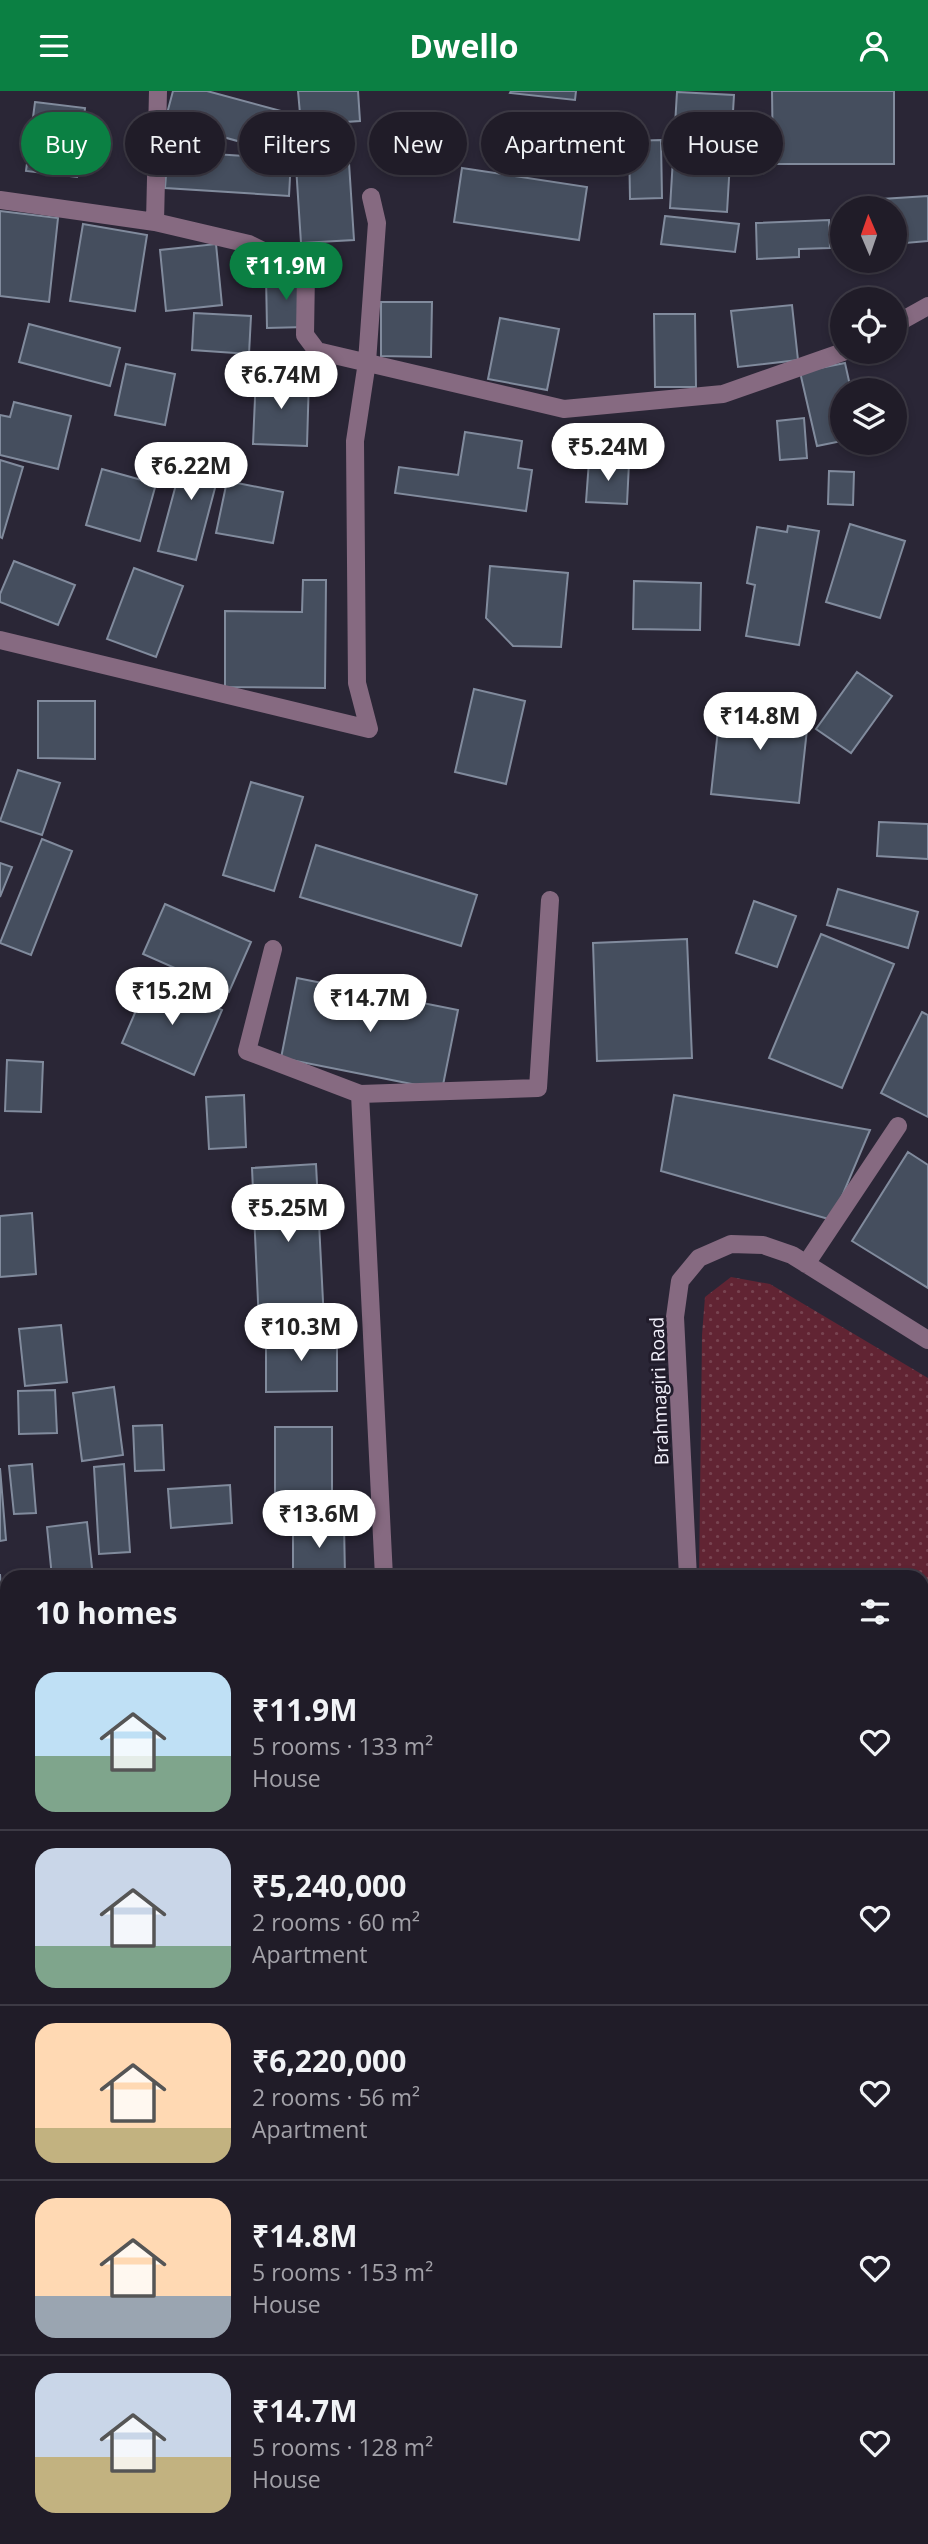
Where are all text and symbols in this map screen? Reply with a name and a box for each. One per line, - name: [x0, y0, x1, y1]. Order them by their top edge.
- text: Dwello: [409, 24, 519, 67]
- icon: menu: [35, 27, 73, 65]
- icon: person: [855, 27, 893, 65]
- chip: Buy: [21, 112, 111, 175]
- chip: Rent: [125, 112, 225, 175]
- chip: Filters: [239, 112, 355, 175]
- chip: New: [369, 112, 467, 175]
- chip: Apartment: [481, 112, 649, 175]
- chip: House: [663, 112, 783, 175]
- north arrow: [830, 196, 906, 273]
- map controls: [830, 196, 907, 455]
- pin: ₹11.9M: [229, 243, 343, 302]
- text: ₹11.9M: [246, 249, 326, 281]
- button: locate: [830, 287, 907, 364]
- pin: ₹6.74M: [224, 351, 338, 411]
- text: ₹6.74M: [241, 358, 321, 390]
- button: layers: [830, 378, 907, 455]
- pin: ₹5.24M: [551, 423, 665, 483]
- text: ₹5.24M: [568, 430, 648, 462]
- pin: ₹6.22M: [134, 443, 248, 502]
- text: ₹6.22M: [151, 449, 231, 481]
- pin: ₹14.8M: [703, 693, 817, 752]
- text: ₹14.8M: [720, 699, 800, 731]
- pin: ₹15.2M: [115, 967, 229, 1027]
- text: ₹15.2M: [132, 974, 212, 1006]
- pin: ₹14.7M: [313, 975, 427, 1034]
- text: ₹14.7M: [330, 981, 410, 1013]
- pin: ₹5.25M: [231, 1185, 345, 1244]
- text: ₹5.25M: [248, 1191, 328, 1223]
- pin: ₹10.3M: [244, 1303, 358, 1363]
- text: ₹10.3M: [261, 1310, 341, 1342]
- street label: Brahmagiri Road: [643, 1316, 675, 1466]
- pin: ₹13.6M: [262, 1491, 376, 1550]
- text: ₹13.6M: [279, 1497, 359, 1529]
- text: 10 homes: [35, 1592, 178, 1633]
- icon: filters: [856, 1593, 894, 1631]
- text: ₹11.9M: [252, 1689, 357, 1730]
- icon: home: [91, 1700, 175, 1784]
- icon: heart: [856, 1723, 894, 1761]
- text: 5 rooms · 133 m²: [252, 1730, 433, 1762]
- text: House: [252, 1762, 321, 1794]
- text: ₹5,240,000: [252, 1865, 406, 1906]
- icon: home: [91, 1876, 175, 1960]
- icon: heart: [856, 1899, 894, 1937]
- text: 2 rooms · 60 m²: [252, 1906, 420, 1938]
- text: Apartment: [252, 1938, 368, 1970]
- text: ₹6,220,000: [252, 2040, 406, 2081]
- icon: home: [91, 2051, 175, 2135]
- icon: heart: [856, 2074, 894, 2112]
- text: 2 rooms · 56 m²: [252, 2081, 420, 2113]
- text: Apartment: [252, 2113, 368, 2145]
- text: ₹14.8M: [252, 2215, 357, 2256]
- icon: home: [91, 2226, 175, 2310]
- icon: heart: [856, 2249, 894, 2287]
- text: 5 rooms · 153 m²: [252, 2256, 433, 2288]
- text: House: [252, 2288, 321, 2320]
- text: ₹14.7M: [252, 2390, 357, 2431]
- icon: home: [91, 2401, 175, 2485]
- icon: heart: [856, 2424, 894, 2462]
- text: 5 rooms · 128 m²: [252, 2431, 433, 2463]
- text: House: [252, 2463, 321, 2495]

